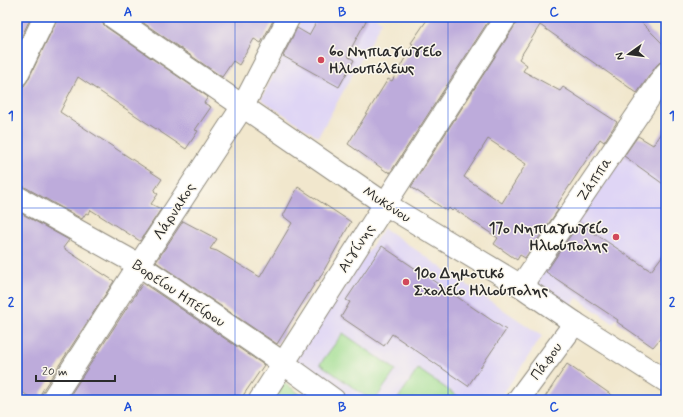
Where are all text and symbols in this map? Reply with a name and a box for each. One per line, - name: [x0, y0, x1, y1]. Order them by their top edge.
- text: A: [124, 4, 132, 21]
- text: B: [338, 4, 347, 21]
- text: C: [549, 4, 559, 21]
- north arrow: [609, 34, 649, 74]
- place label: 6ο Νηπιαγωγείο Ηλιουπόλεως: [329, 42, 442, 79]
- text: N: [613, 51, 628, 61]
- marker: 6ο Νηπιαγωγείο Ηλιουπόλεως: [316, 55, 326, 65]
- text: 1: [8, 108, 14, 125]
- text: 1: [669, 108, 675, 125]
- street label: Ζάππα: [573, 153, 617, 206]
- street label: Λάρνακος: [149, 179, 201, 244]
- street label: Μυκόνου: [358, 182, 415, 228]
- place label: 17ο Νηπιαγωγείο Ηλιούπολης: [489, 219, 608, 256]
- street label: Αιγίνης: [334, 220, 380, 277]
- marker: 17ο Νηπιαγωγείο Ηλιούπολης: [611, 232, 621, 242]
- street label: Βορείου Ηπείρου: [128, 255, 229, 332]
- place label: 10ο Δημοτικό Σχολείο Ηλιούπολης: [414, 264, 548, 301]
- marker: 10ο Δημοτικό Σχολείο Ηλιούπολης: [401, 277, 411, 287]
- text: 2: [8, 294, 15, 311]
- text: 2: [669, 294, 676, 311]
- street label: Πάφου: [526, 338, 567, 385]
- scale bar: [36, 357, 115, 383]
- text: 20 m: [42, 364, 68, 380]
- text: A: [124, 399, 132, 416]
- text: B: [338, 399, 347, 416]
- text: C: [549, 399, 559, 416]

